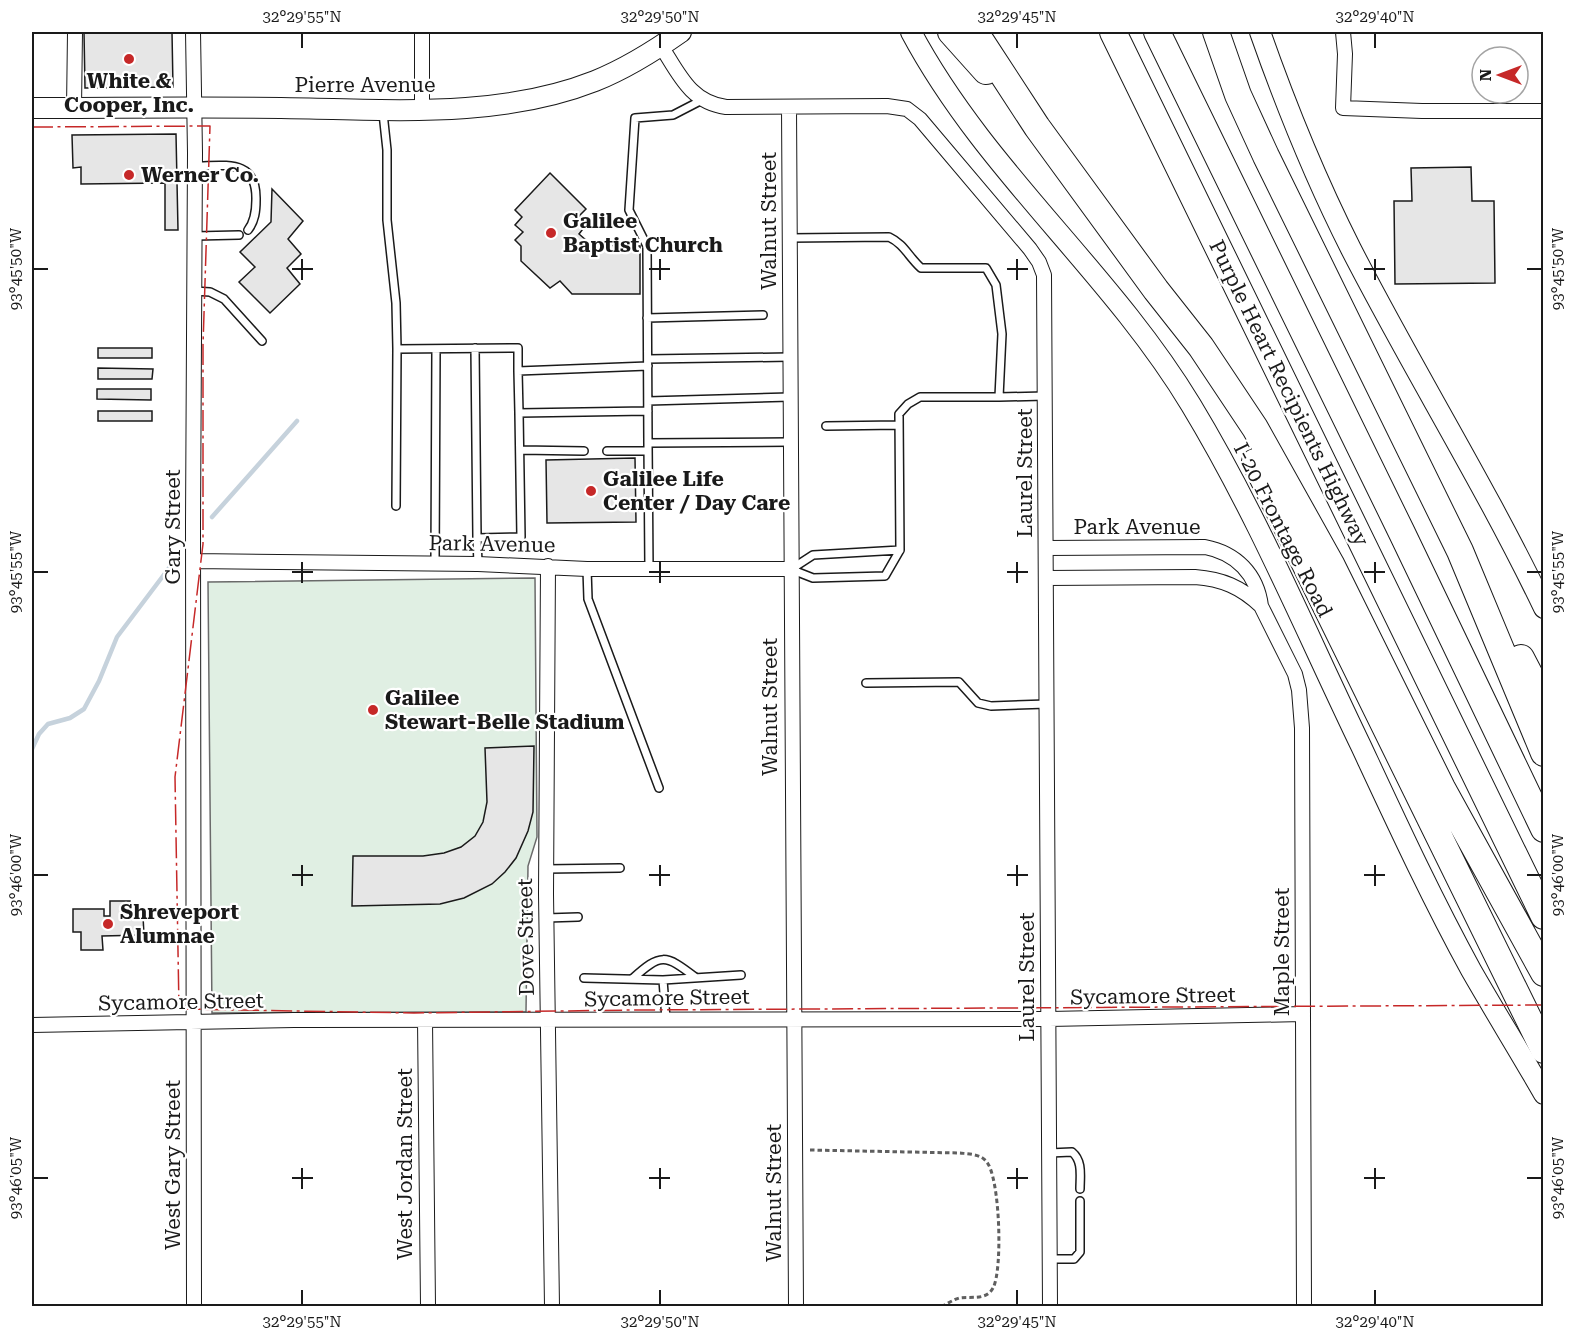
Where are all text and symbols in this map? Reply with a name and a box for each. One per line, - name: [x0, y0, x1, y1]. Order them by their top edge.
- text: 32°29'55"N: [262, 8, 342, 26]
- text: 32°29'50"N: [620, 8, 700, 26]
- text: 32°29'45"N: [977, 8, 1057, 26]
- text: 32°29'40"N: [1335, 8, 1415, 26]
- north arrow: [1470, 45, 1530, 105]
- marker: White & Cooper, Inc.: [122, 52, 136, 66]
- place label: White & Cooper, Inc.: [64, 69, 194, 117]
- text: N: [1476, 69, 1495, 81]
- street label: Pierre Avenue: [295, 73, 435, 97]
- street label: Walnut Street: [757, 152, 781, 290]
- place label: Werner Co.: [141, 163, 259, 187]
- marker: Werner Co.: [122, 168, 136, 182]
- place label: Galilee Baptist Church: [563, 209, 723, 257]
- marker: Galilee Baptist Church: [544, 226, 558, 240]
- text: 93°45'50"W: [7, 227, 25, 310]
- text: 93°45'50"W: [1549, 227, 1567, 310]
- street label: Purple Heart Recipients Highway: [1204, 236, 1374, 550]
- street label: Laurel Street: [1013, 408, 1037, 538]
- street label: I-20 Frontage Road: [1229, 439, 1338, 622]
- place label: Galilee Life Center / Day Care: [603, 467, 790, 515]
- street label: Gary Street: [161, 469, 185, 585]
- marker: Galilee Life Center / Day Care: [584, 484, 598, 498]
- street label: Park Avenue: [1074, 515, 1200, 539]
- text: 93°45'55"W: [7, 530, 25, 613]
- text: 93°45'55"W: [1549, 530, 1567, 613]
- street label: Park Avenue: [428, 531, 556, 557]
- street label: Walnut Street: [758, 638, 782, 776]
- place label: Galilee Stewart-Belle Stadium: [385, 686, 624, 734]
- marker: Galilee Stewart-Belle Stadium: [366, 703, 380, 717]
- text: 93°46'00"W: [7, 833, 25, 916]
- text: 93°46'00"W: [1549, 833, 1567, 916]
- street label: Dove Street: [513, 878, 539, 996]
- street label: Maple Street: [1270, 888, 1294, 1016]
- place label: Shreveport Alumnae: [120, 900, 239, 948]
- street label: Laurel Street: [1015, 912, 1039, 1042]
- marker: Shreveport Alumnae: [101, 917, 115, 931]
- street label: Sycamore Street: [1070, 983, 1236, 1009]
- street label: Sycamore Street: [584, 985, 750, 1011]
- street label: Sycamore Street: [98, 989, 264, 1015]
- street label: West Jordan Street: [393, 1068, 417, 1260]
- street label: West Gary Street: [161, 1080, 185, 1250]
- street label: Walnut Street: [762, 1124, 786, 1262]
- text: 93°46'05"W: [7, 1136, 25, 1219]
- text: 93°46'05"W: [1549, 1136, 1567, 1219]
- text: 32°29'55"N: [262, 1313, 342, 1331]
- text: 32°29'50"N: [620, 1313, 700, 1331]
- text: 32°29'45"N: [977, 1313, 1057, 1331]
- text: 32°29'40"N: [1335, 1313, 1415, 1331]

